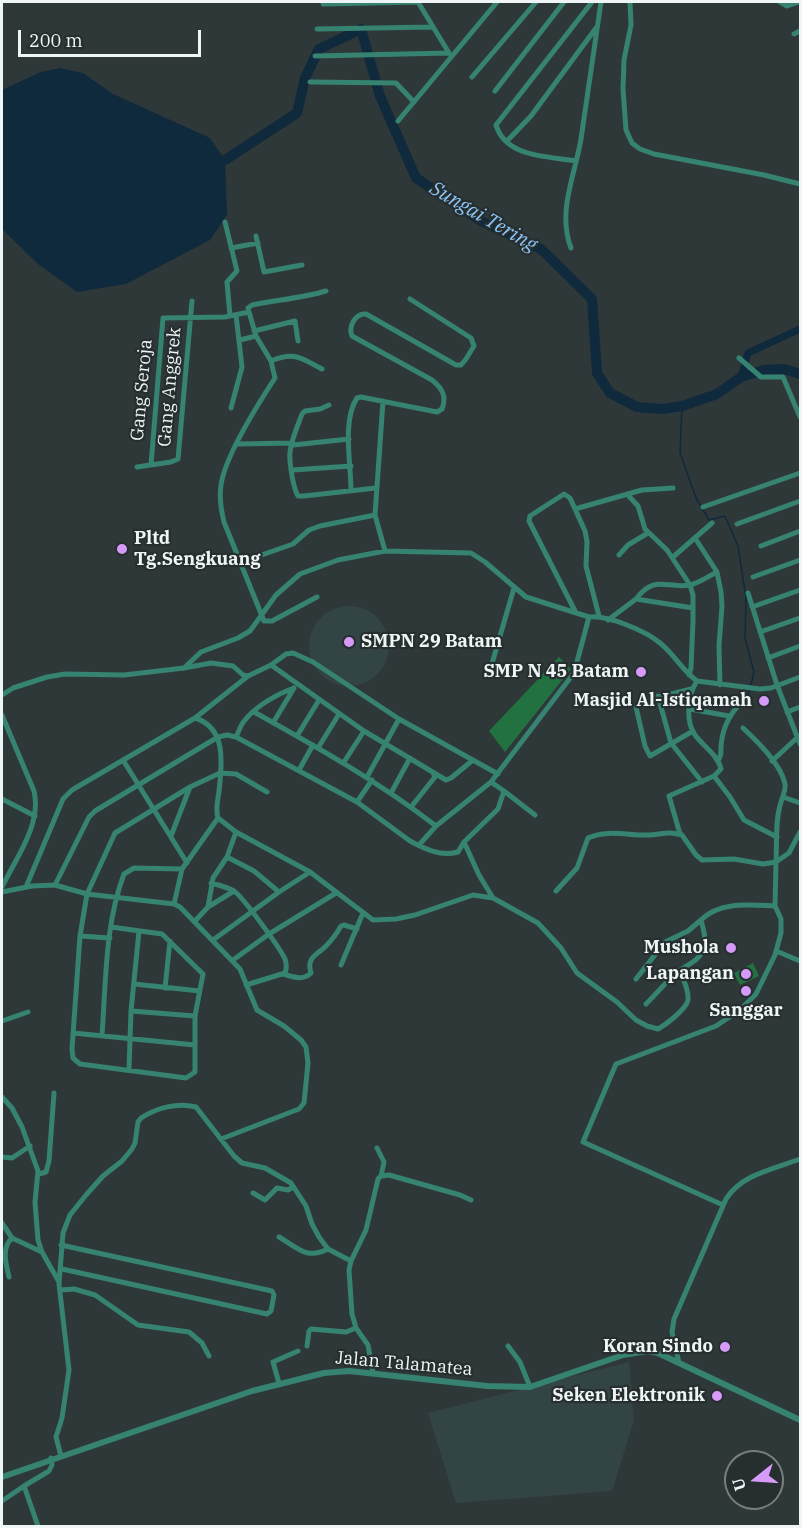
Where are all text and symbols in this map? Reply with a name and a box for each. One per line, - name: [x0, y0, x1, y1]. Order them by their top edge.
- scale bar: [21, 18, 204, 56]
- text: 200 m: [29, 29, 83, 52]
- water label: Sungai Tering: [425, 177, 541, 257]
- street label: Gang Anggrek: [154, 326, 186, 448]
- street label: Gang Seroja: [127, 338, 157, 442]
- place label: Pltd Tg.Sengkuang: [134, 528, 261, 570]
- marker: Pltd Tg.Sengkuang: [115, 542, 129, 556]
- place label: SMPN 29 Batam: [361, 631, 502, 653]
- marker: SMPN 29 Batam: [342, 635, 356, 649]
- place label: SMP N 45 Batam: [484, 661, 629, 683]
- marker: SMP N 45 Batam: [634, 665, 648, 679]
- place label: Masjid Al-Istiqamah: [574, 690, 752, 712]
- marker: Masjid Al-Istiqamah: [757, 694, 771, 708]
- place label: Mushola: [644, 937, 719, 959]
- marker: Mushola: [724, 941, 738, 955]
- place label: Lapangan: [646, 963, 734, 985]
- marker: Lapangan: [739, 967, 753, 981]
- marker: Sanggar: [739, 984, 753, 998]
- place label: Sanggar: [709, 1000, 783, 1022]
- place label: Koran Sindo: [603, 1336, 713, 1358]
- marker: Koran Sindo: [718, 1340, 732, 1354]
- street label: Jalan Talamatea: [334, 1347, 474, 1381]
- place label: Seken Elektronik: [552, 1385, 705, 1407]
- marker: Seken Elektronik: [710, 1389, 724, 1403]
- north arrow: [724, 1450, 784, 1510]
- text: U: [727, 1476, 750, 1493]

